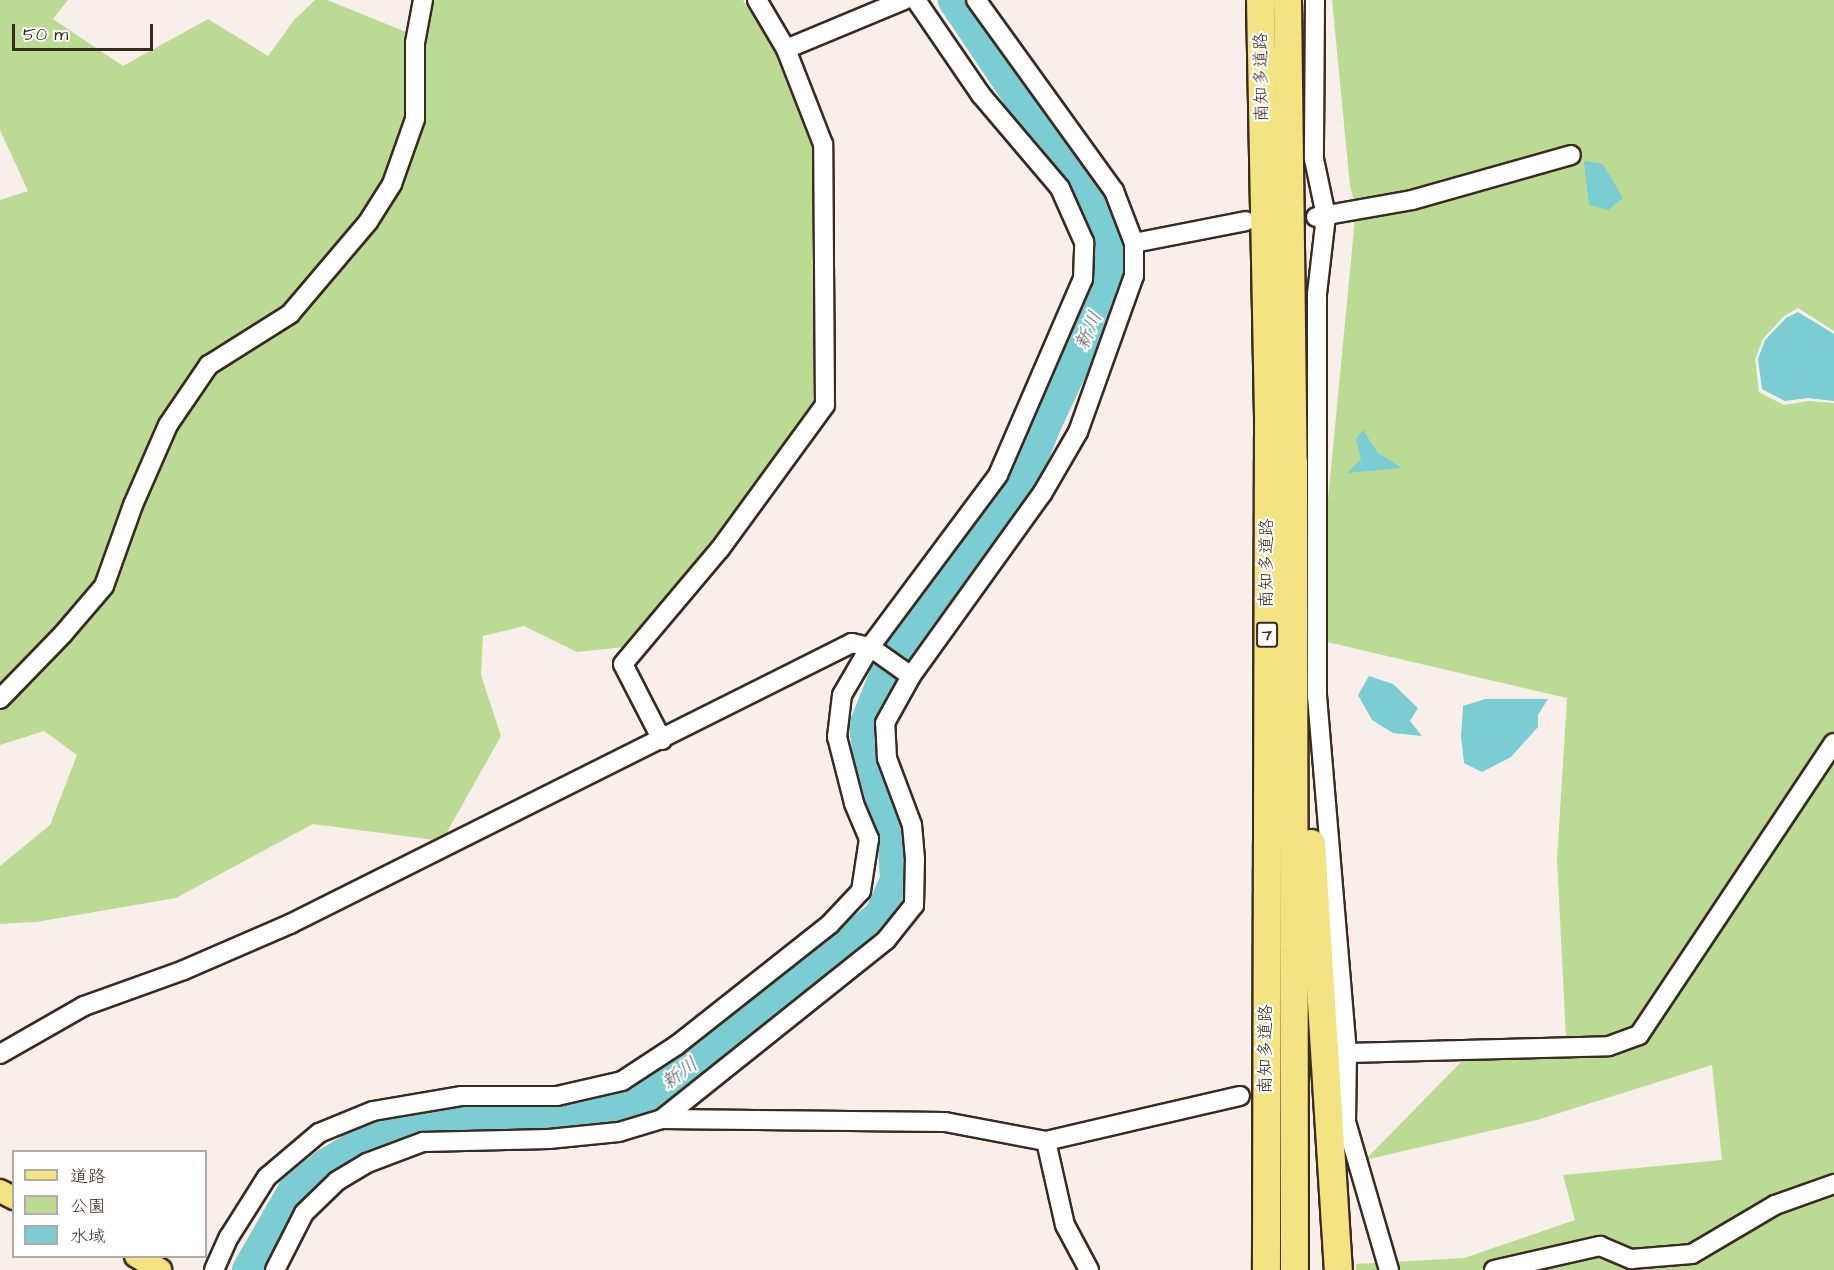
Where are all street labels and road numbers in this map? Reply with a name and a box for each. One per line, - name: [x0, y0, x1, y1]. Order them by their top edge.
- street label: 南知多道路: [1250, 32, 1274, 122]
- street label: 南知多道路: [1256, 518, 1278, 608]
- road number: 7: [1255, 622, 1279, 648]
- street label: 南知多道路: [1255, 1004, 1277, 1094]

